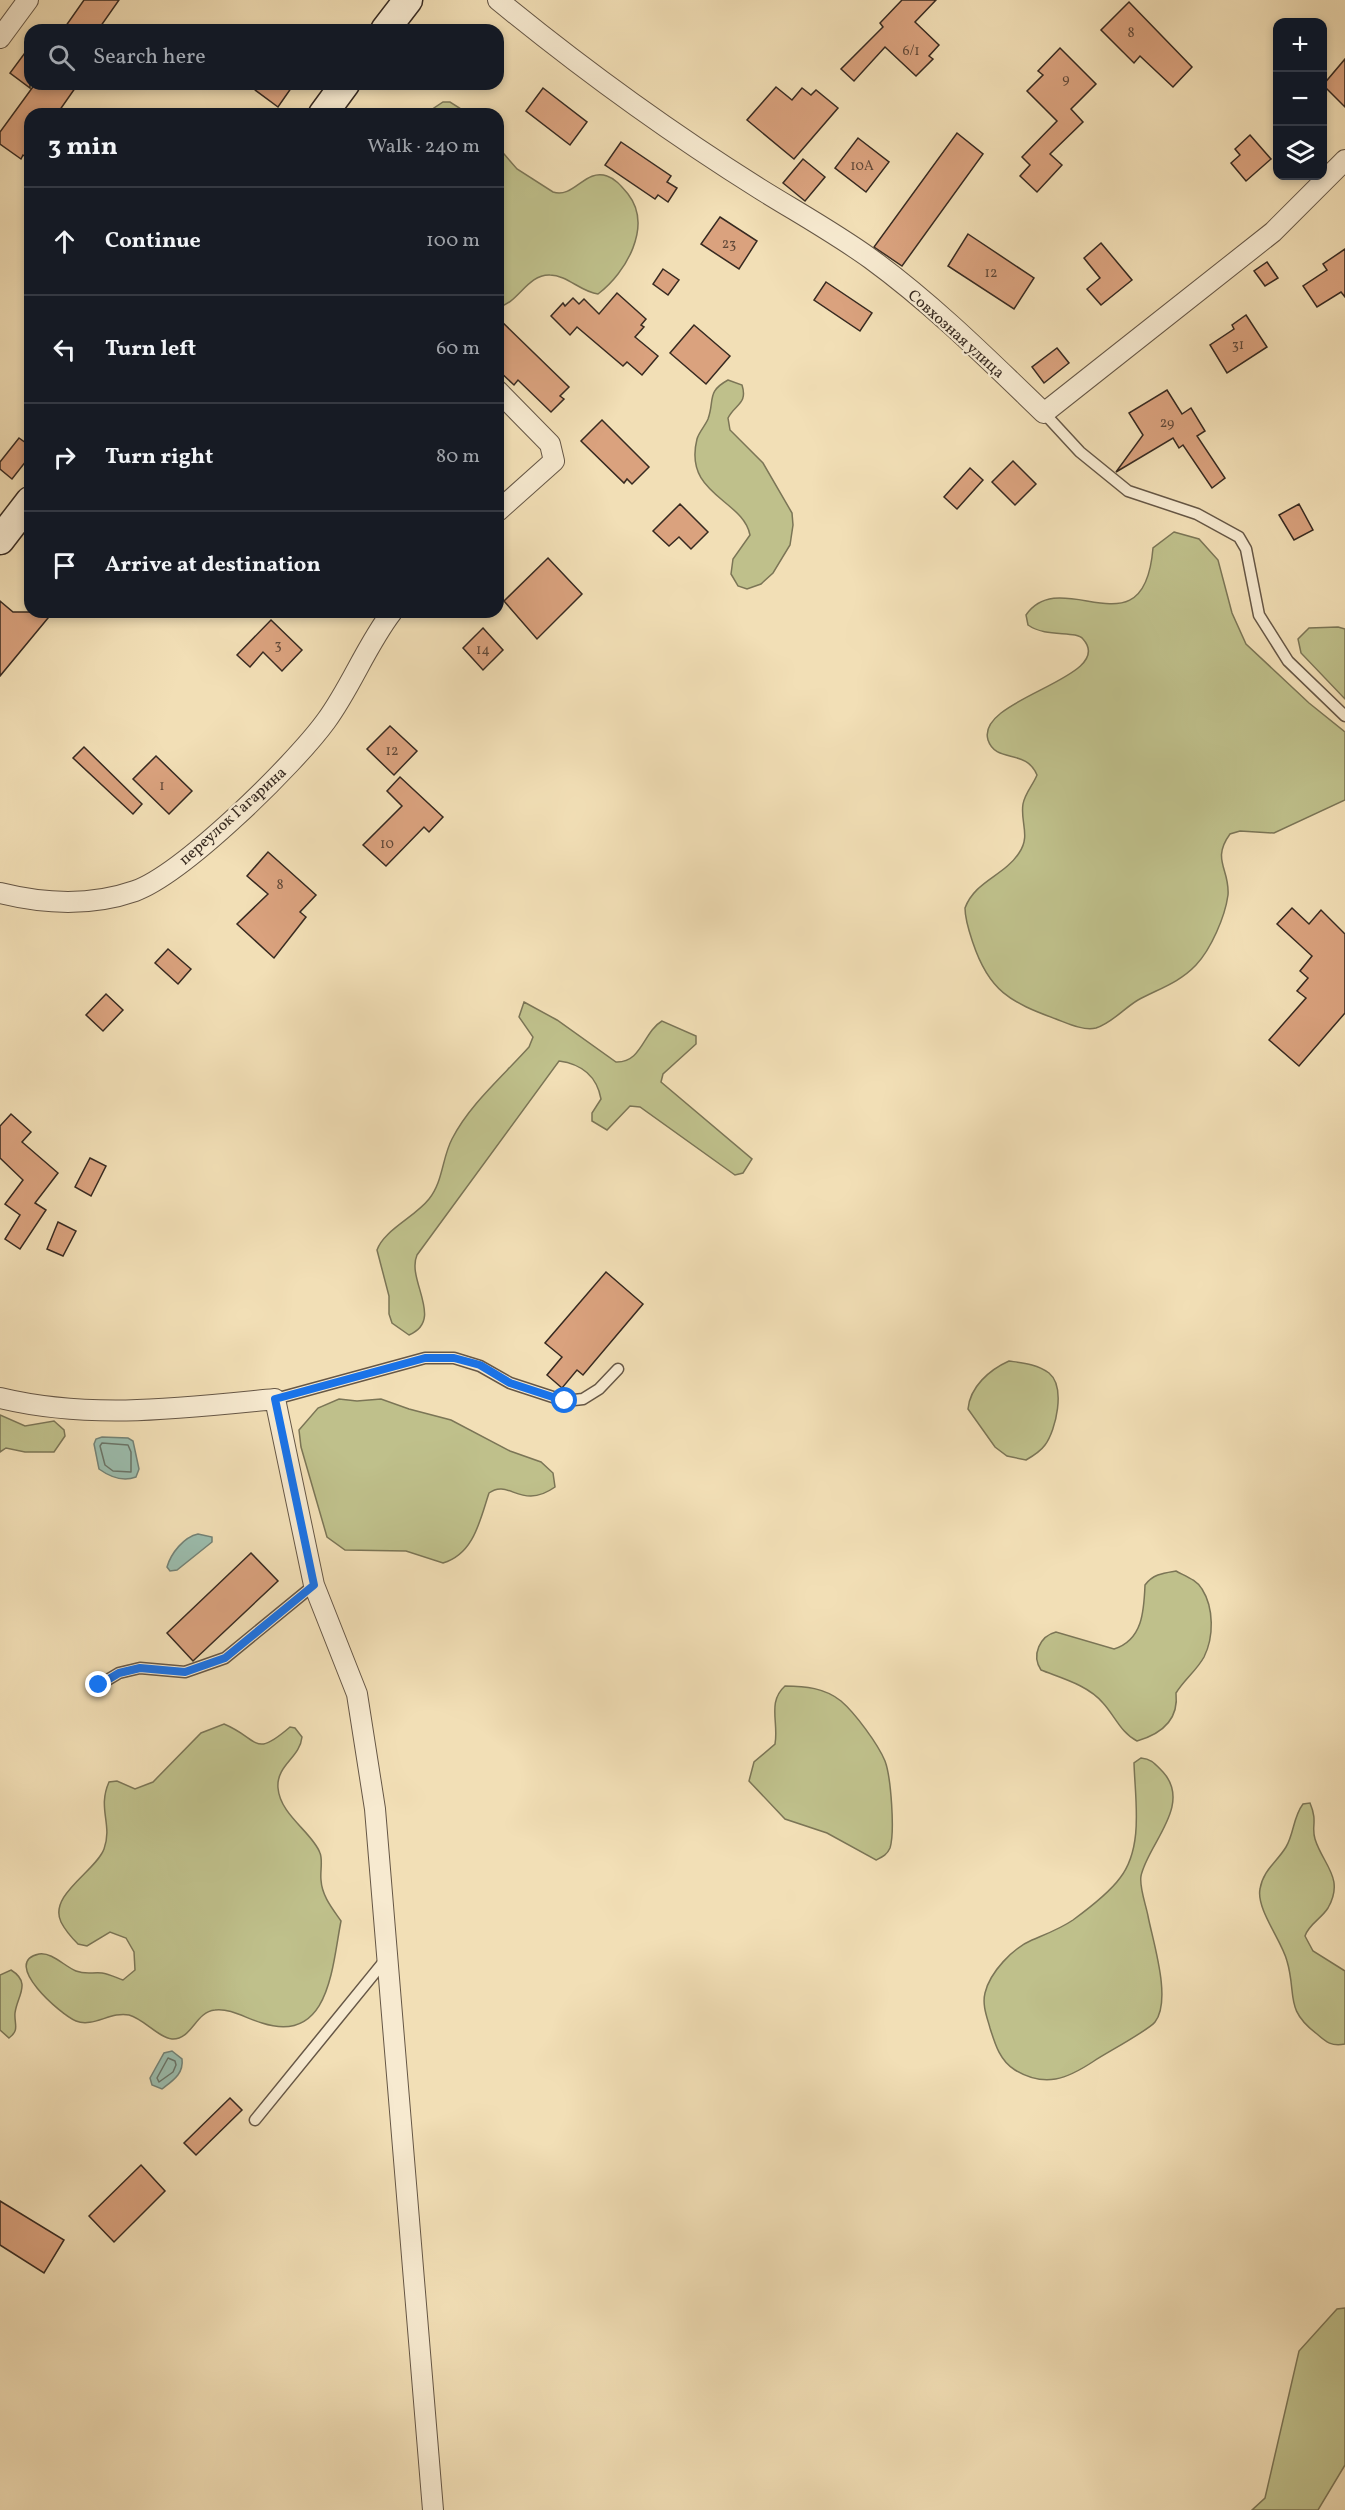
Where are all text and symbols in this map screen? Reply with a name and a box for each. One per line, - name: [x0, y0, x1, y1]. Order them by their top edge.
- map controls: [1273, 18, 1327, 180]
- button: +: [1273, 18, 1327, 72]
- search box: [24, 24, 504, 90]
- house number: 8: [1127, 24, 1135, 43]
- icon: search: [45, 41, 78, 74]
- text: Search here: [93, 42, 206, 73]
- house number: 6/1: [902, 42, 920, 61]
- house number: 9: [1062, 70, 1070, 89]
- button: −: [1273, 72, 1327, 126]
- button: layers: [1273, 126, 1327, 180]
- text: 3 min: [48, 129, 118, 165]
- text: Walk · 240 m: [367, 133, 480, 161]
- house number: 10А: [850, 157, 874, 176]
- icon: ahead: [48, 225, 81, 258]
- text: Continue: [105, 226, 201, 257]
- text: 100 m: [426, 227, 480, 255]
- house number: 23: [722, 235, 736, 254]
- house number: 12: [985, 264, 997, 283]
- street label: Совхозная улица: [902, 285, 1009, 384]
- icon: left: [48, 333, 81, 366]
- text: Turn left: [105, 334, 196, 365]
- text: 60 m: [436, 335, 480, 363]
- house number: 31: [1232, 336, 1244, 355]
- house number: 29: [1160, 414, 1174, 433]
- icon: right: [48, 441, 81, 474]
- text: Turn right: [105, 442, 213, 473]
- text: 80 m: [436, 443, 480, 471]
- icon: arrive: [48, 549, 81, 582]
- text: Arrive at destination: [105, 550, 321, 581]
- house number: 3: [274, 636, 282, 655]
- house number: 14: [476, 641, 490, 660]
- house number: 12: [386, 742, 398, 761]
- street label: переулок Гагарина: [175, 762, 292, 871]
- house number: 1: [159, 777, 165, 796]
- house number: 10: [380, 835, 394, 854]
- house number: 8: [276, 876, 284, 895]
- route start: [551, 1387, 577, 1413]
- route end: [85, 1671, 111, 1697]

